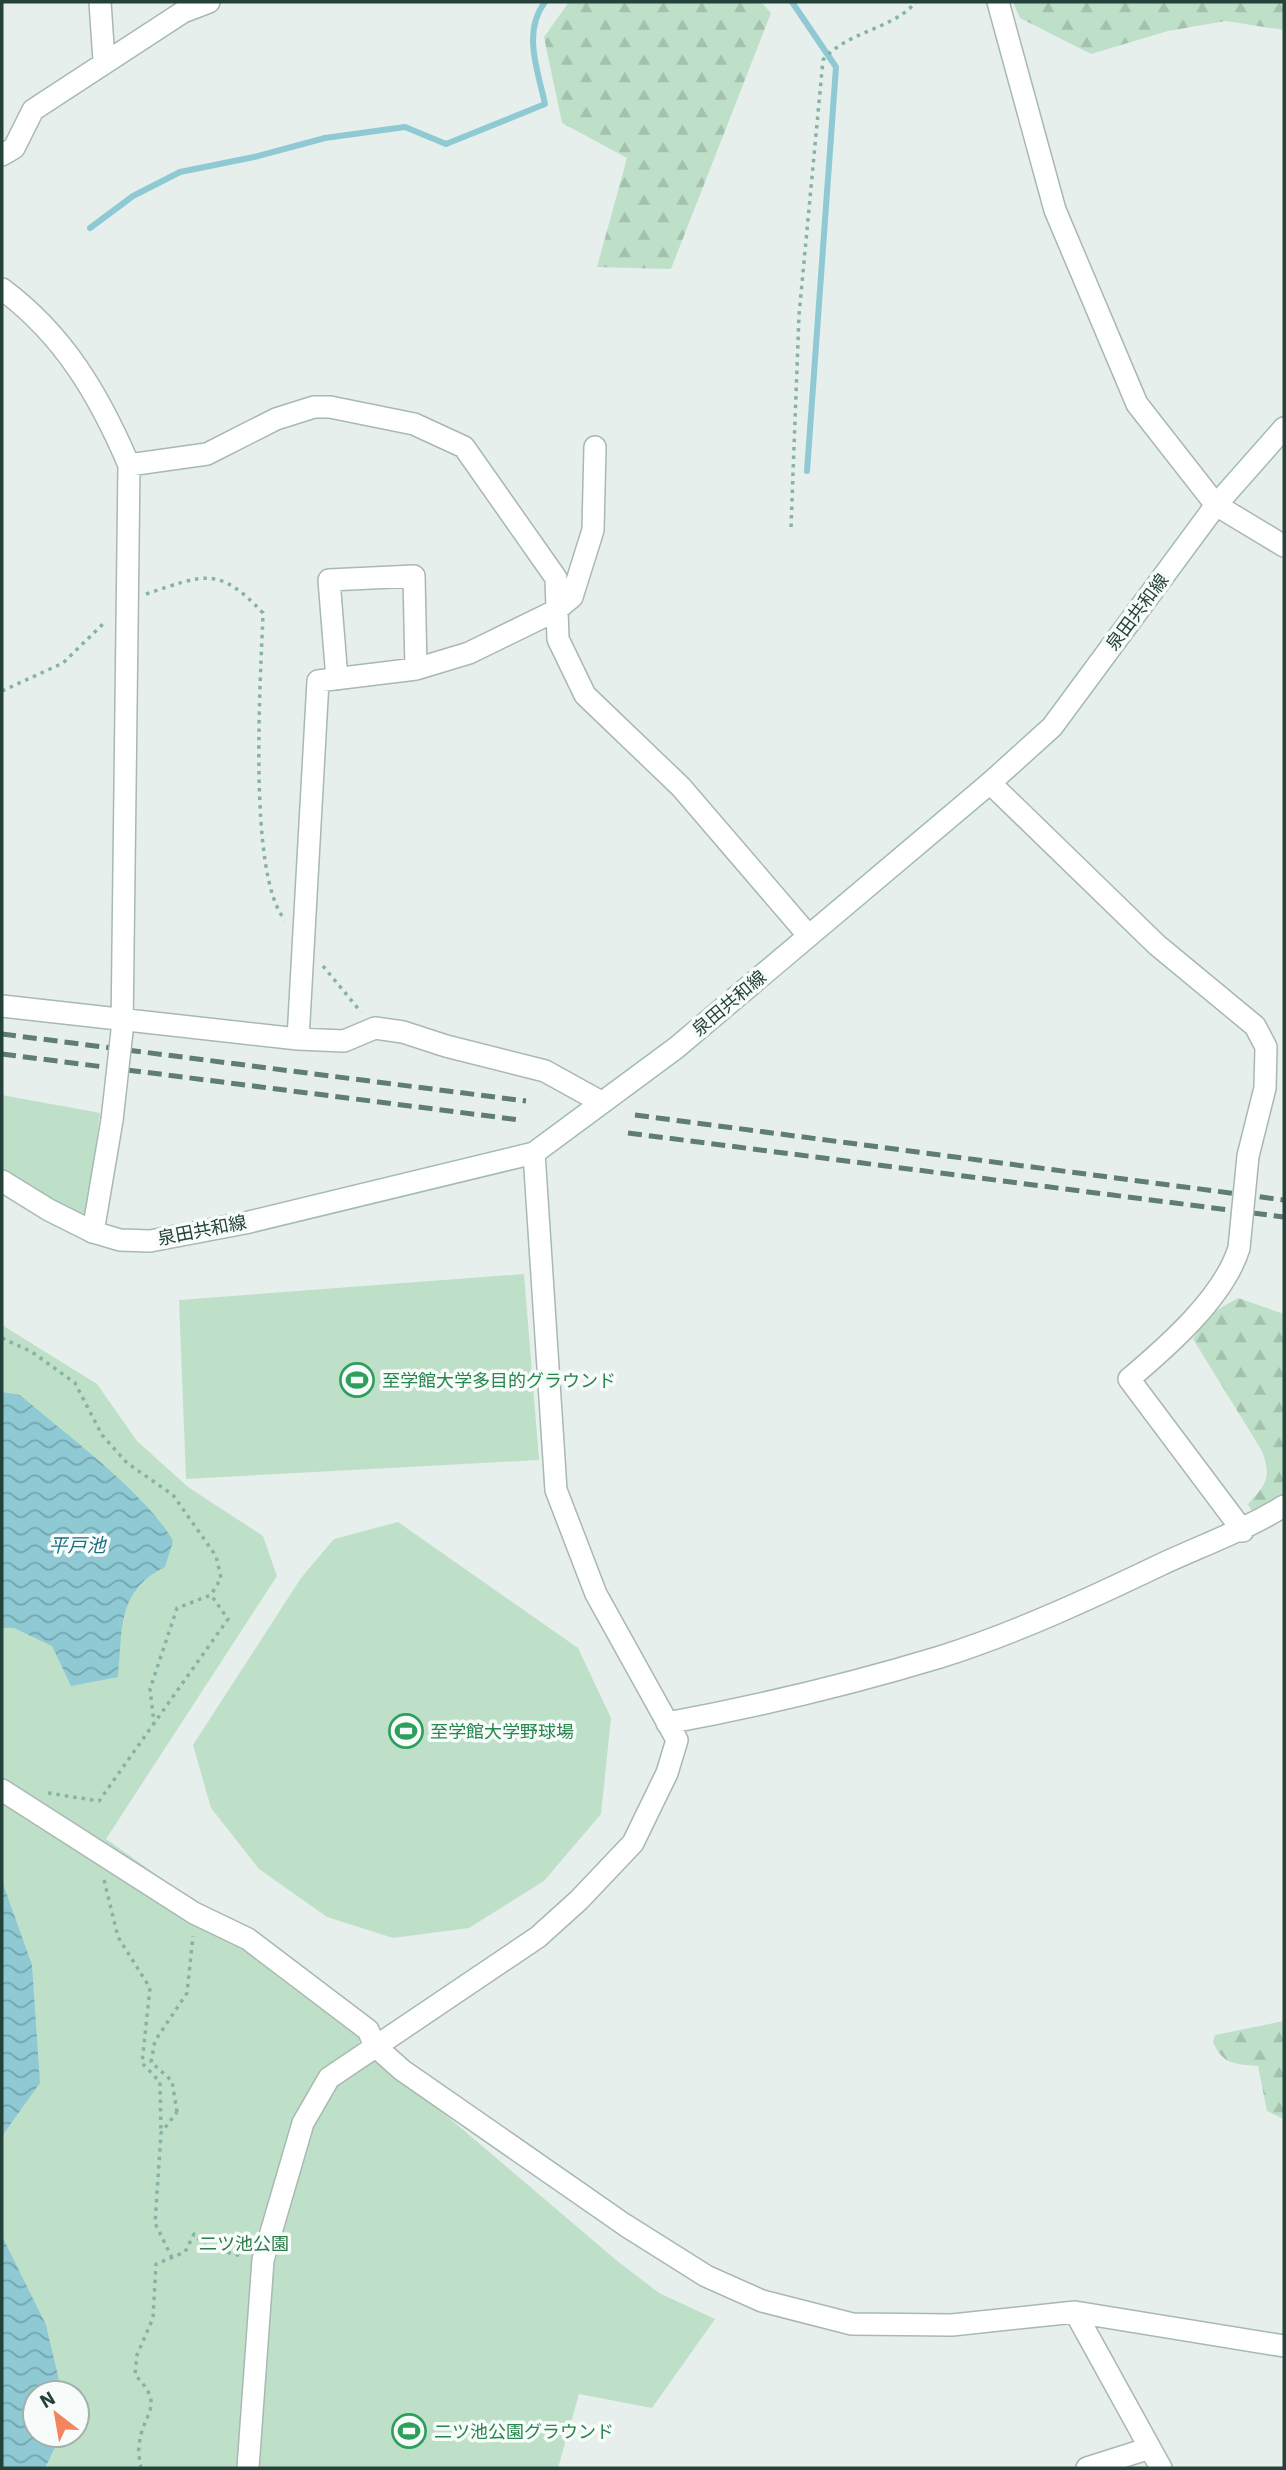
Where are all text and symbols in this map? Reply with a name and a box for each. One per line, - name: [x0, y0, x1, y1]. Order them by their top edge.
- street label: 泉田共和線: [1101, 569, 1173, 655]
- street label: 泉田共和線: [687, 965, 771, 1041]
- street label: 泉田共和線: [156, 1210, 248, 1250]
- sports icon: 至学館大学多目的グラウンド: [338, 1361, 376, 1399]
- place label: 至学館大学多目的グラウンド: [382, 1369, 616, 1392]
- water label: 平戸池: [48, 1533, 107, 1557]
- sports icon: 至学館大学野球場: [387, 1712, 425, 1750]
- place label: 至学館大学野球場: [430, 1720, 574, 1743]
- park label: 二ツ池公園: [199, 2232, 289, 2255]
- north arrow: [21, 2379, 91, 2449]
- text: N: [35, 2386, 59, 2413]
- sports icon: 二ツ池公園グラウンド: [390, 2412, 428, 2450]
- place label: 二ツ池公園グラウンド: [434, 2420, 614, 2443]

